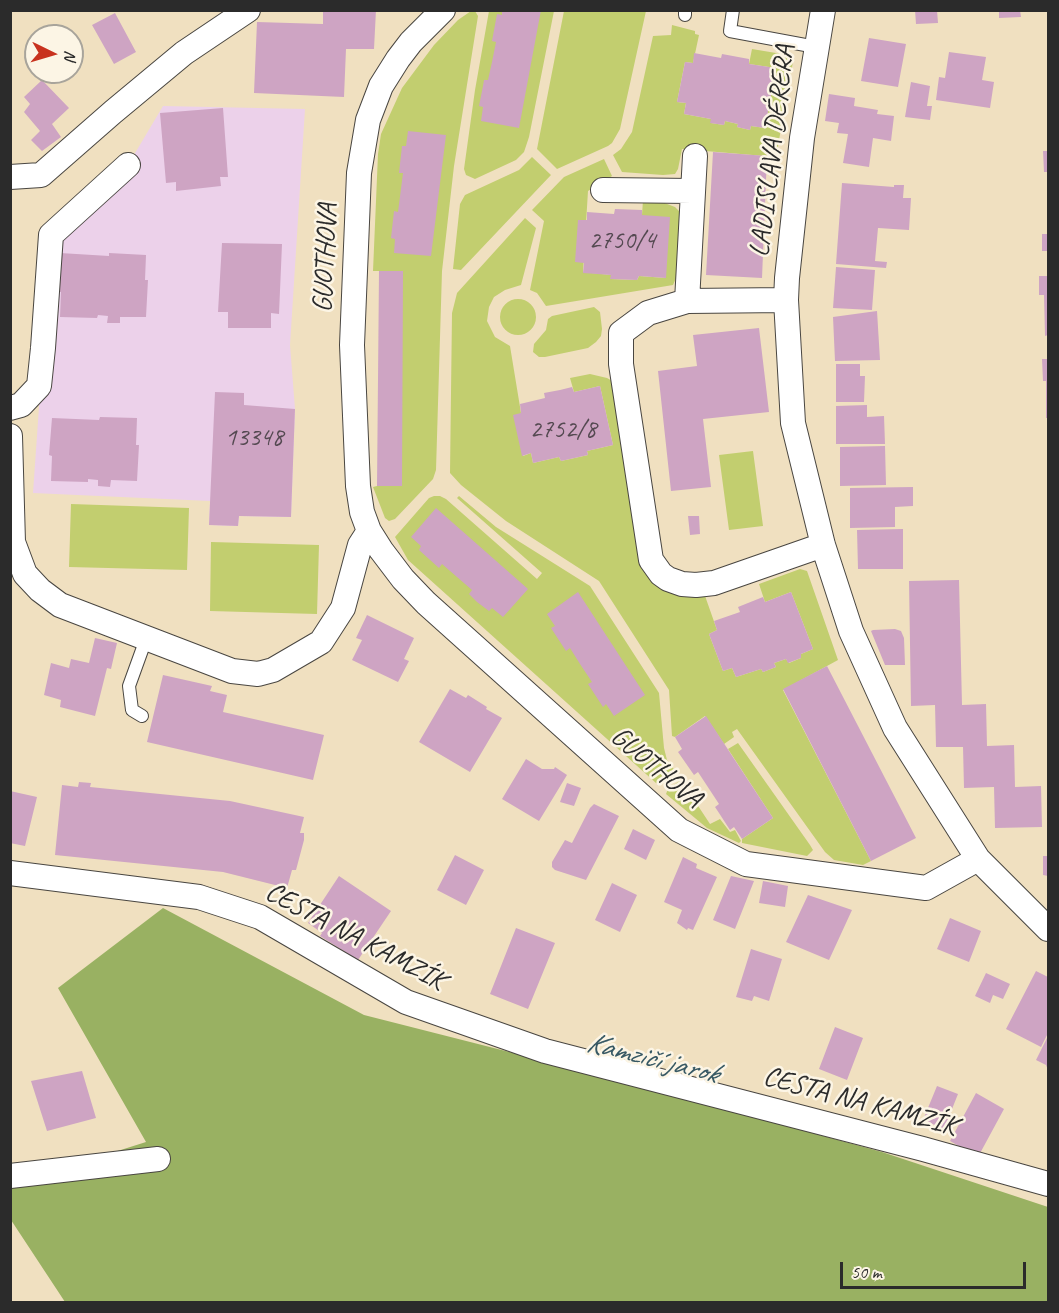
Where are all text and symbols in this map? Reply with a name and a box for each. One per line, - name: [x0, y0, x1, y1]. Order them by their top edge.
- north arrow: [24, 24, 84, 84]
- street label: LADISLAVA DÉRERA: [743, 43, 803, 259]
- text: N: [60, 50, 80, 61]
- street label: GUOTHOVA: [306, 203, 346, 313]
- house number: 2750/4: [588, 225, 656, 257]
- house number: 2752/8: [529, 414, 597, 446]
- house number: 13348: [225, 422, 283, 454]
- street label: GUOTHOVA: [603, 720, 709, 816]
- street label: CESTA NA KAMZÍK: [259, 875, 451, 999]
- water label: Kamzičí jarok: [583, 1025, 721, 1093]
- street label: CESTA NA KAMZÍK: [760, 1060, 960, 1144]
- scale bar: [843, 1250, 1029, 1288]
- text: 50 m: [851, 1261, 882, 1283]

